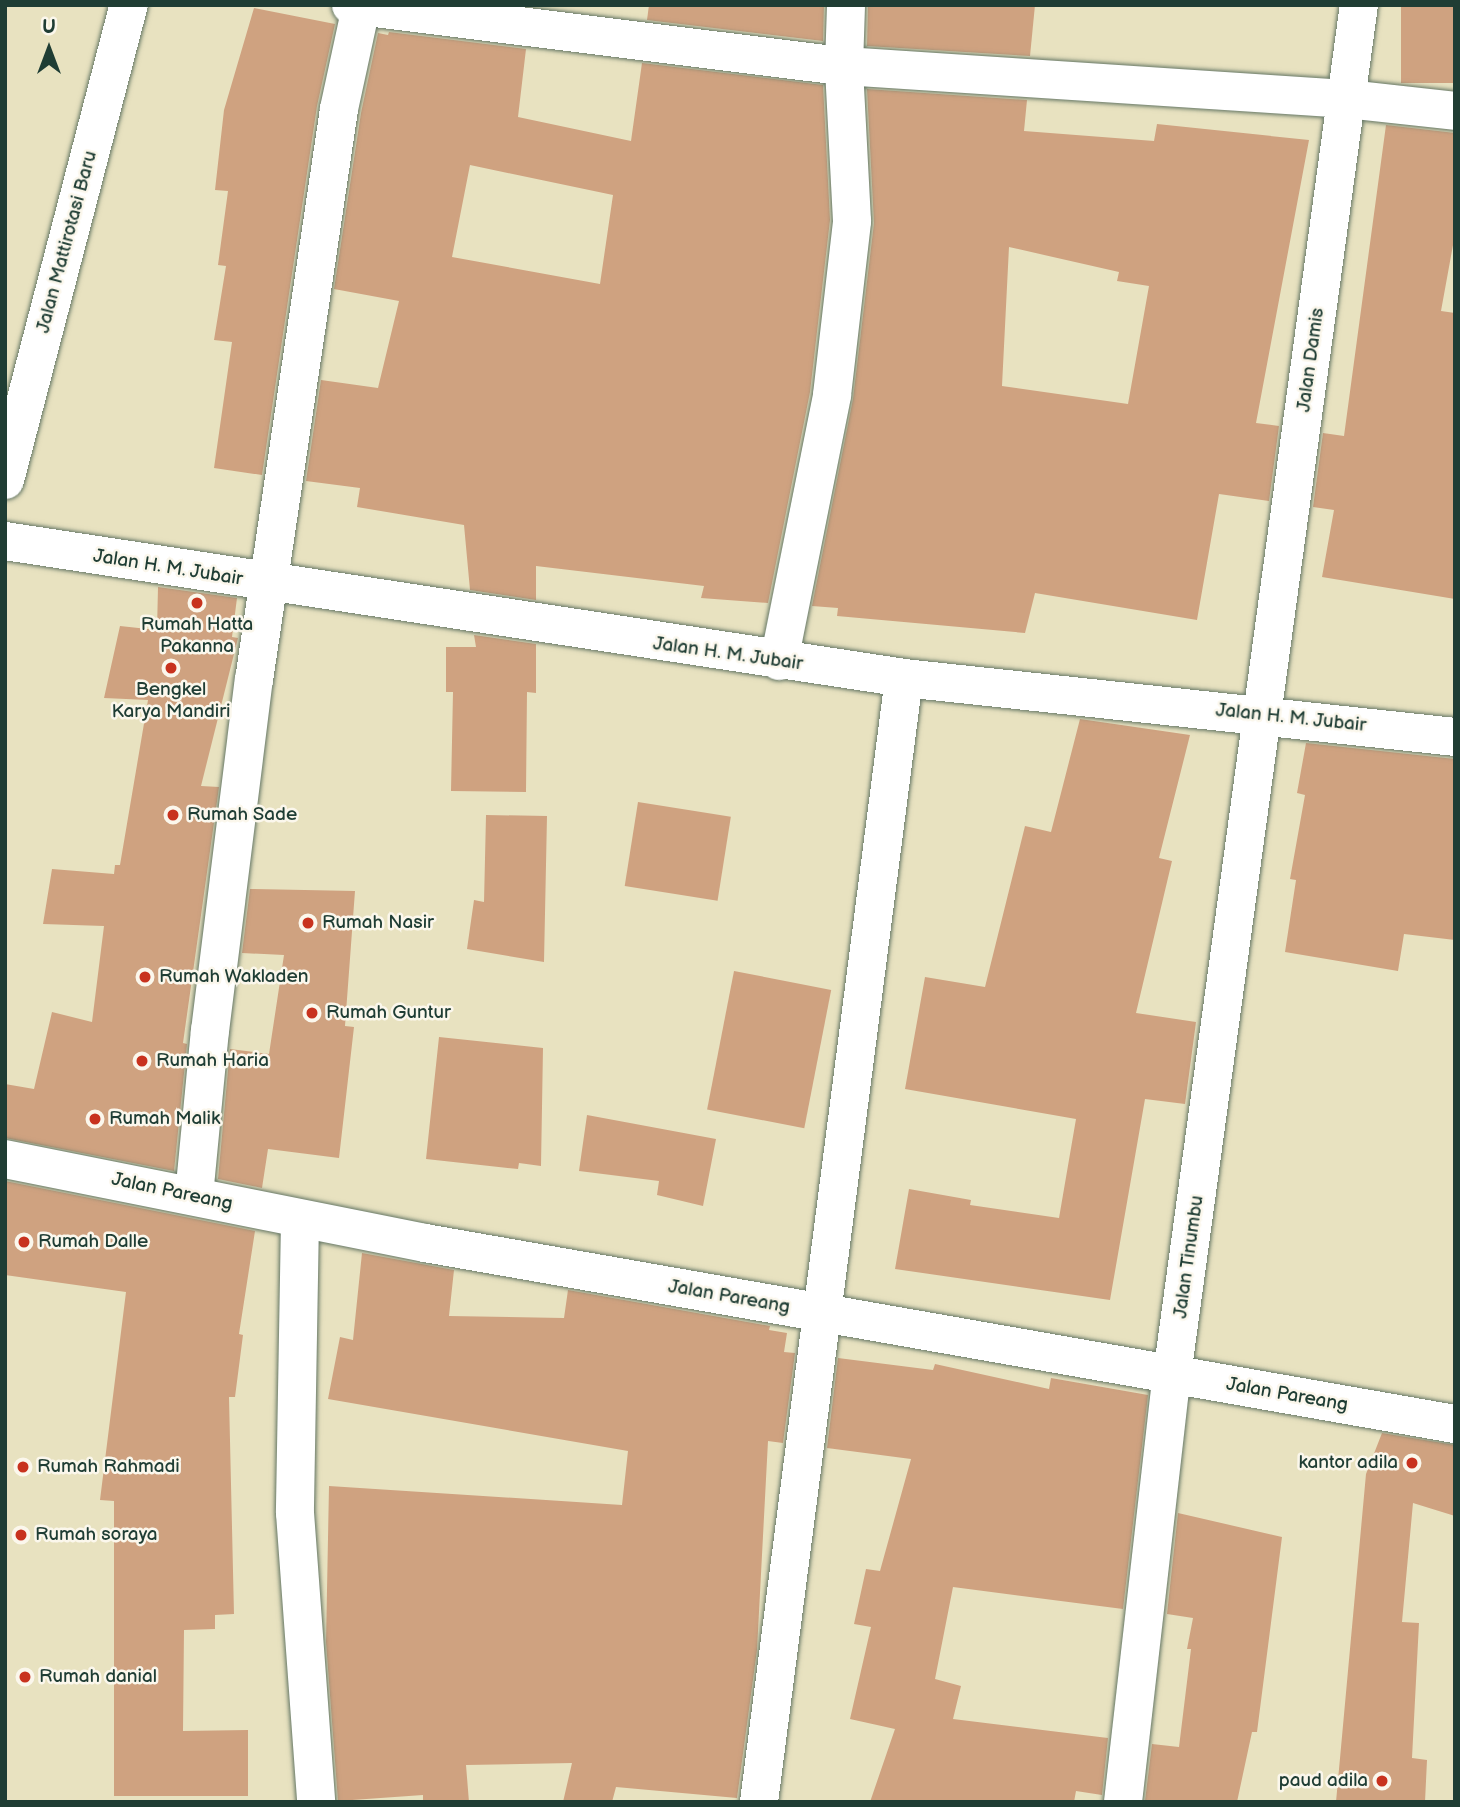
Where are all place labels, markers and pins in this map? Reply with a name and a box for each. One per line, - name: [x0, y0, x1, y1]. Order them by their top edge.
- marker: Rumah Hatta Pakanna: [189, 595, 205, 611]
- place label: Rumah Hatta Pakanna: [141, 614, 253, 658]
- marker: Bengkel Karya Mandiri: [163, 660, 179, 676]
- place label: Bengkel Karya Mandiri: [111, 679, 231, 723]
- place label: Rumah Sade: [187, 804, 298, 826]
- marker: Rumah Sade: [165, 807, 181, 823]
- place label: Rumah Nasir: [322, 912, 434, 934]
- marker: Rumah Nasir: [300, 915, 316, 931]
- place label: Rumah Wakladen: [159, 966, 309, 988]
- marker: Rumah Wakladen: [137, 969, 153, 985]
- place label: Rumah Guntur: [326, 1002, 451, 1024]
- marker: Rumah Guntur: [304, 1005, 320, 1021]
- place label: Rumah Haria: [156, 1050, 269, 1072]
- marker: Rumah Haria: [134, 1053, 150, 1069]
- place label: Rumah Malik: [109, 1108, 220, 1130]
- marker: Rumah Malik: [87, 1111, 103, 1127]
- place label: Rumah Dalle: [38, 1231, 148, 1253]
- marker: Rumah Dalle: [16, 1234, 32, 1250]
- place label: kantor adila: [1299, 1452, 1398, 1474]
- marker: kantor adila: [1404, 1455, 1420, 1471]
- place label: Rumah Rahmadi: [37, 1456, 180, 1478]
- marker: Rumah Rahmadi: [15, 1459, 31, 1475]
- place label: Rumah soraya: [35, 1524, 157, 1546]
- marker: Rumah soraya: [13, 1527, 29, 1543]
- place label: Rumah danial: [39, 1666, 157, 1688]
- marker: Rumah danial: [17, 1669, 33, 1685]
- place label: paud adila: [1279, 1770, 1368, 1792]
- marker: paud adila: [1374, 1773, 1390, 1789]

